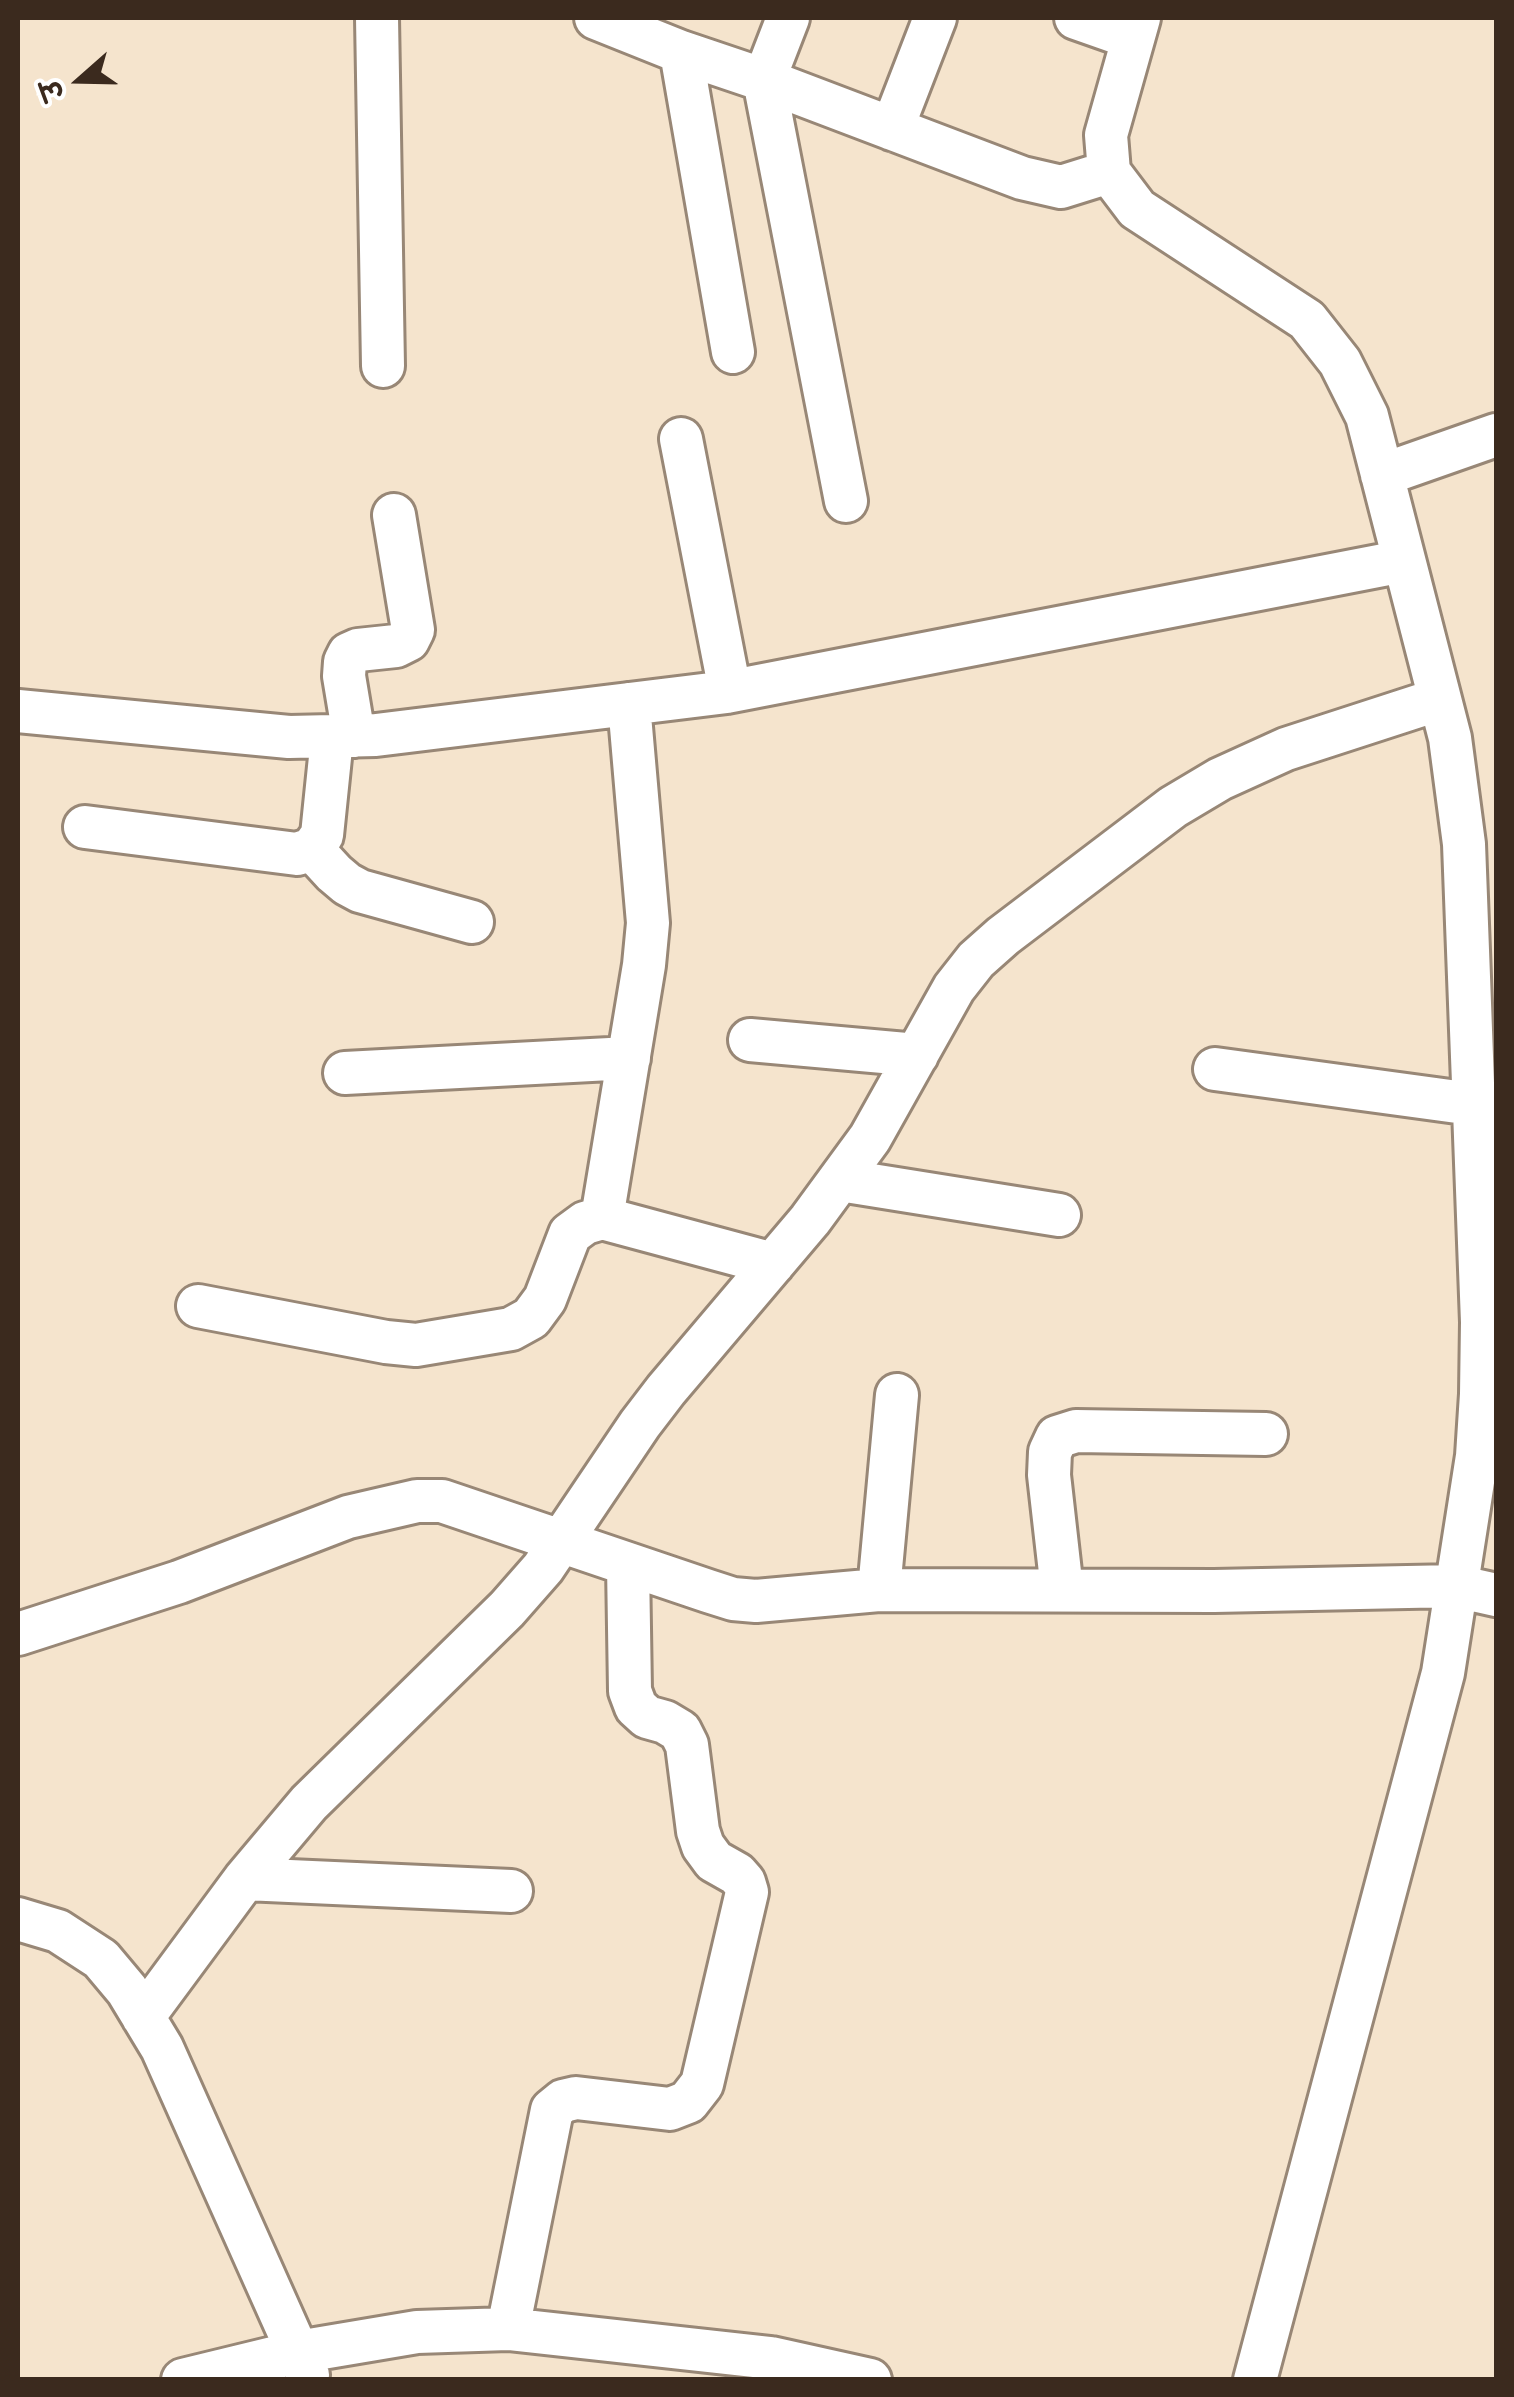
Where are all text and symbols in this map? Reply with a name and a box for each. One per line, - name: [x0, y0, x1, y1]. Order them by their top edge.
- north arrow: [30, 30, 130, 130]
- text: उ: [31, 75, 73, 106]

